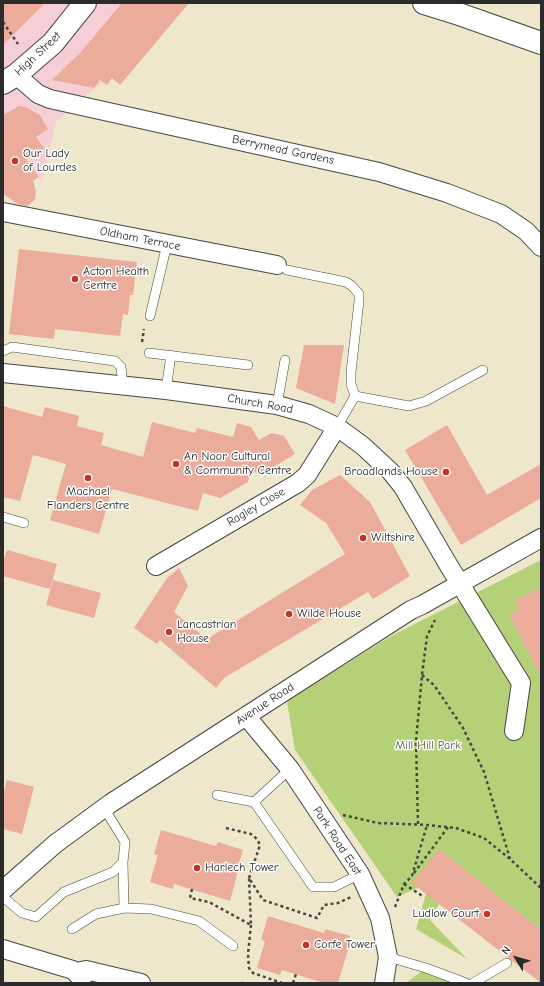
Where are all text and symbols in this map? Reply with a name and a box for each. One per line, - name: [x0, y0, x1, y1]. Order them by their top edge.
- street label: High Street: [12, 29, 64, 79]
- street label: Berrymead Gardens: [231, 132, 335, 168]
- place label: Our Lady of Lourdes: [23, 147, 77, 175]
- marker: Our Lady of Lourdes: [10, 156, 20, 166]
- street label: Oldham Terrace: [98, 224, 182, 254]
- place label: Acton Health Centre: [83, 265, 149, 293]
- marker: Acton Health Centre: [70, 274, 80, 284]
- street label: Church Road: [226, 391, 294, 417]
- place label: An Noor Cultural & Community Centre: [184, 450, 292, 478]
- marker: An Noor Cultural & Community Centre: [171, 459, 181, 469]
- place label: Broadlands House: [344, 465, 438, 479]
- marker: Broadlands House: [441, 467, 451, 477]
- marker: Machael Flanders Centre: [83, 473, 93, 483]
- place label: Machael Flanders Centre: [47, 485, 129, 513]
- street label: Ragley Close: [224, 485, 288, 529]
- place label: Wiltshire: [371, 531, 415, 545]
- marker: Wiltshire: [358, 533, 368, 543]
- place label: Wilde House: [297, 607, 361, 621]
- marker: Wilde House: [284, 609, 294, 619]
- place label: Lancastrian House: [177, 618, 236, 646]
- marker: Lancastrian House: [164, 627, 174, 637]
- street label: Avenue Road: [233, 680, 297, 728]
- park label: Mill Hill Park: [395, 739, 461, 753]
- street label: Park Road East: [310, 804, 364, 878]
- place label: Harlech Tower: [205, 861, 279, 875]
- marker: Harlech Tower: [192, 863, 202, 873]
- place label: Ludlow Court: [413, 907, 479, 921]
- marker: Ludlow Court: [482, 909, 492, 919]
- place label: Corfe Tower: [314, 938, 375, 952]
- north arrow: [496, 938, 536, 978]
- marker: Corfe Tower: [301, 940, 311, 950]
- text: N: [499, 944, 513, 957]

